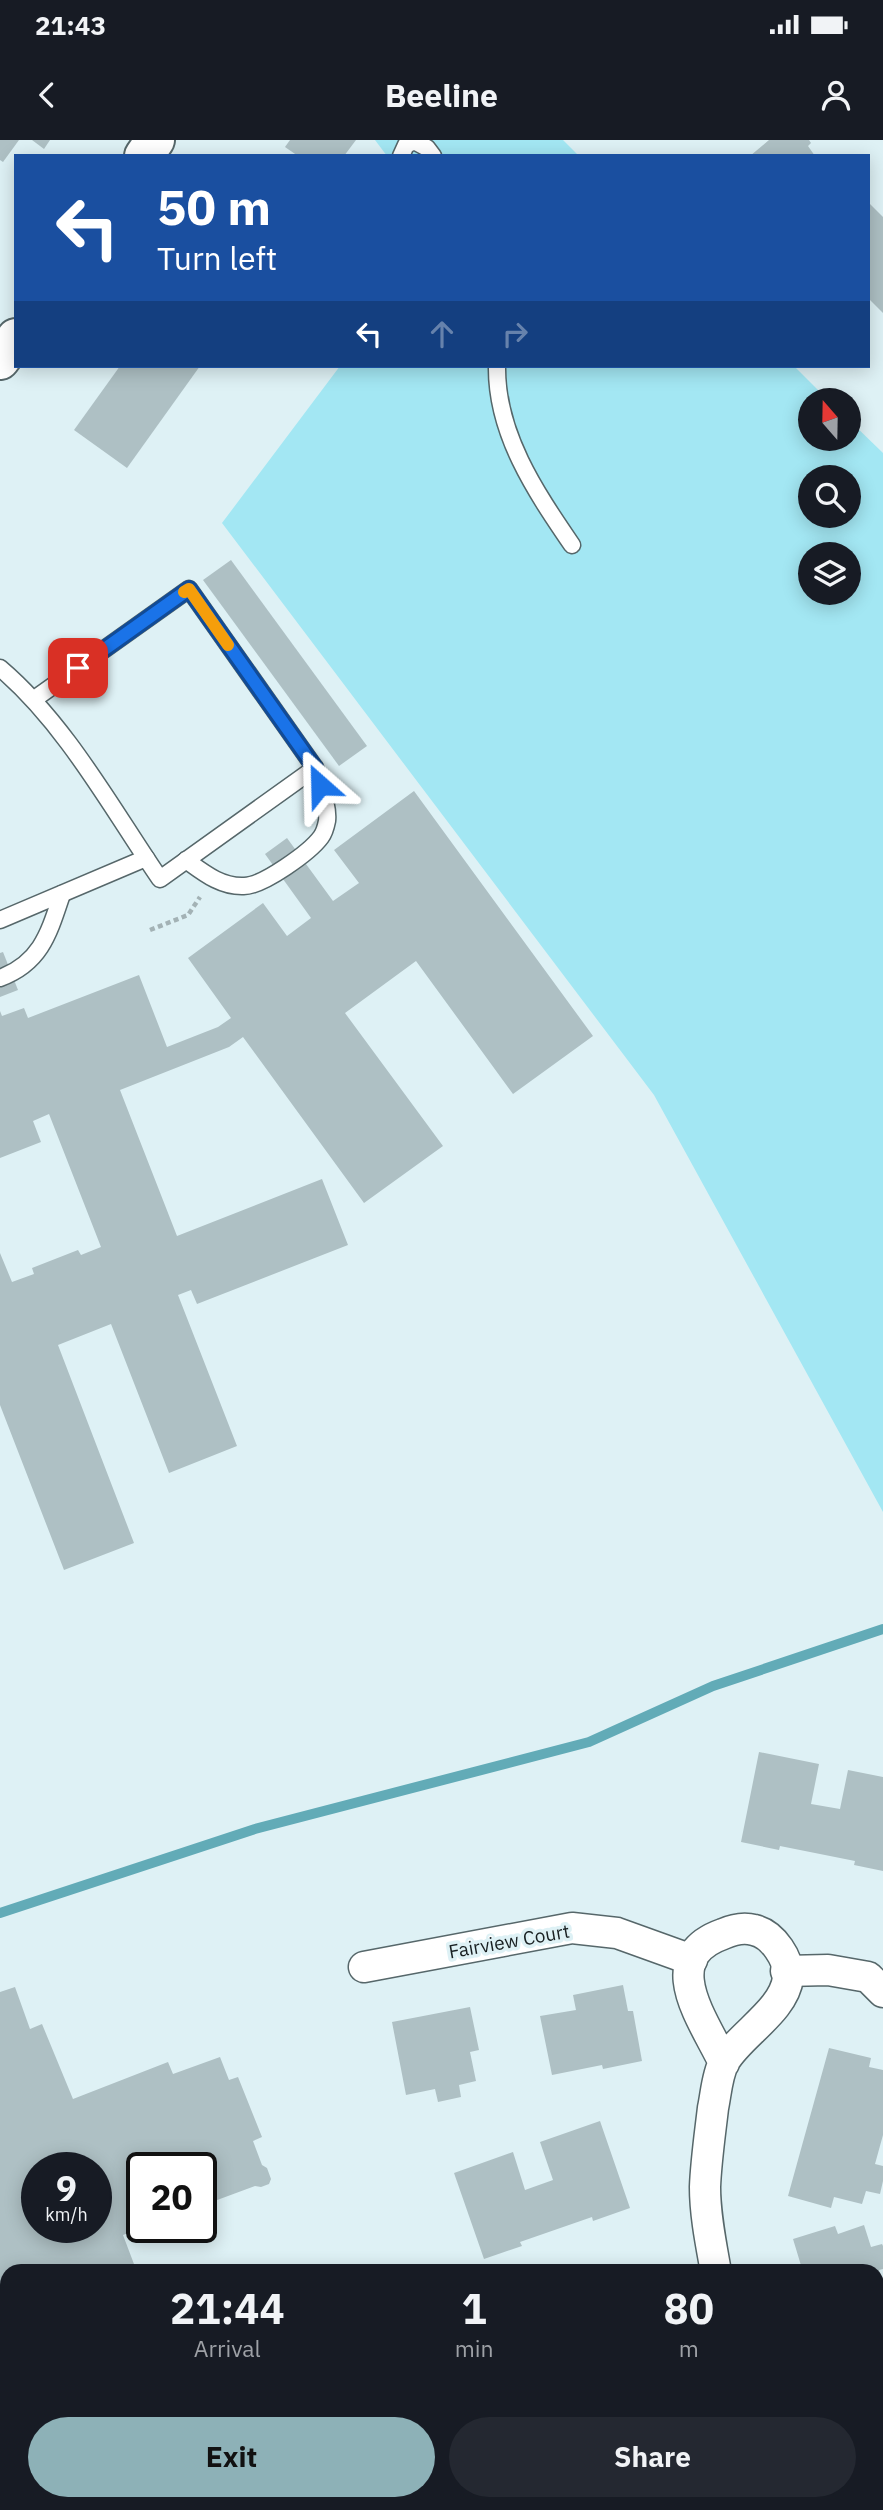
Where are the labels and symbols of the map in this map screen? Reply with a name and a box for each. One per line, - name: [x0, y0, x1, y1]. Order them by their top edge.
- north arrow: [798, 388, 861, 452]
- pin: [48, 638, 108, 698]
- position arrow: [283, 748, 357, 822]
- street label: Fairview Court: [447, 1919, 571, 1963]
- speed limit sign: 20: [126, 2152, 217, 2243]

